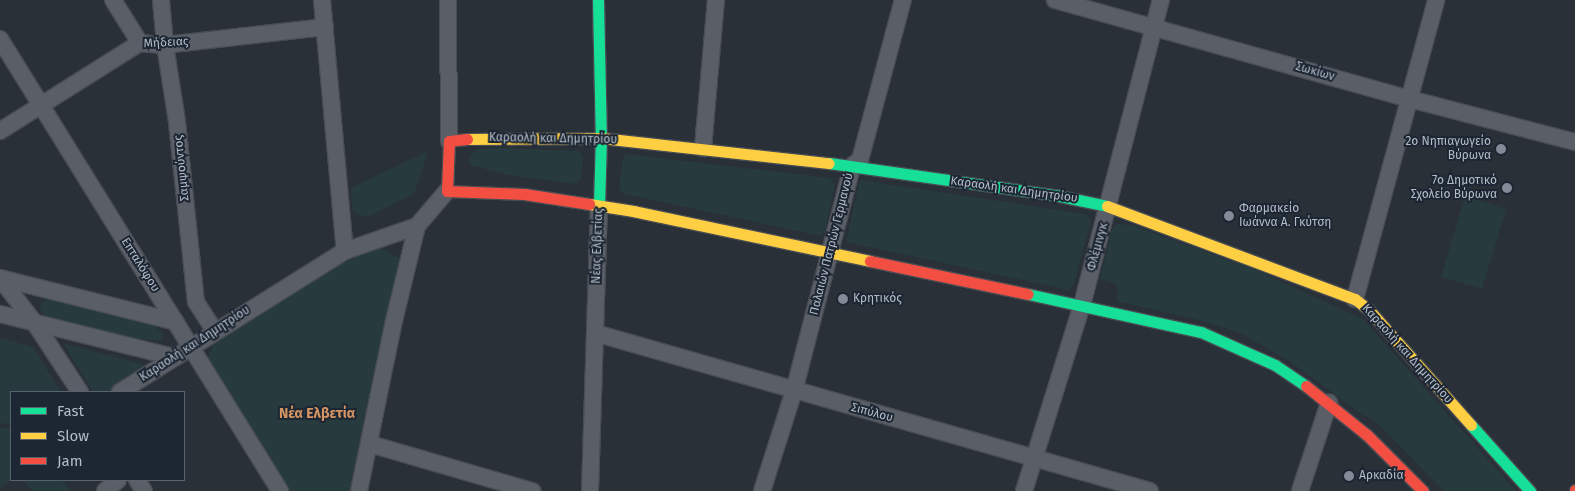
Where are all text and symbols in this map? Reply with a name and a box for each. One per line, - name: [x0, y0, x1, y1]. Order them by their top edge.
- street label: Μήδειας: [143, 35, 189, 51]
- street label: Σωκίων: [1294, 60, 1336, 84]
- street label: Καραολή και Δημητρίου: [489, 131, 617, 147]
- street label: Σαμψούντος: [171, 134, 193, 202]
- place label: 2ο Νηπιαγωγείο Βύρωνα: [1406, 135, 1491, 163]
- marker: 2ο Νηπιαγωγείο Βύρωνα: [1495, 143, 1507, 155]
- street label: Παλαιών Πατρών Γερμανού: [807, 171, 857, 317]
- street label: Καραολή και Δημητρίου: [949, 174, 1079, 206]
- place label: 7ο Δημοτικό Σχολείο Βύρωνα: [1411, 174, 1497, 202]
- marker: 7ο Δημοτικό Σχολείο Βύρωνα: [1501, 182, 1513, 194]
- place label: Φαρμακείο Ιωάννα Α. Γκύτση: [1239, 202, 1331, 230]
- street label: Νέας Ελβετίας: [589, 208, 607, 284]
- marker: Φαρμακείο Ιωάννα Α. Γκύτση: [1223, 210, 1235, 222]
- street label: Φλέμινγκ: [1085, 221, 1111, 273]
- street label: Επταλόφου: [118, 235, 162, 295]
- place label: Κρητικός: [853, 292, 902, 306]
- marker: Κρητικός: [837, 293, 849, 305]
- street label: Καραολή και Δημητρίου: [1359, 301, 1455, 407]
- street label: Καραολή και Δημητρίου: [137, 303, 253, 385]
- legend: [10, 391, 185, 481]
- street label: Σιπύλου: [849, 401, 895, 425]
- text: Fast: [57, 402, 84, 420]
- district label: Νέα Ελβετία: [279, 406, 355, 422]
- text: Slow: [57, 427, 89, 445]
- text: Jam: [57, 452, 83, 470]
- place label: Αρκαδία: [1359, 469, 1404, 483]
- marker: Αρκαδία: [1343, 470, 1355, 482]

